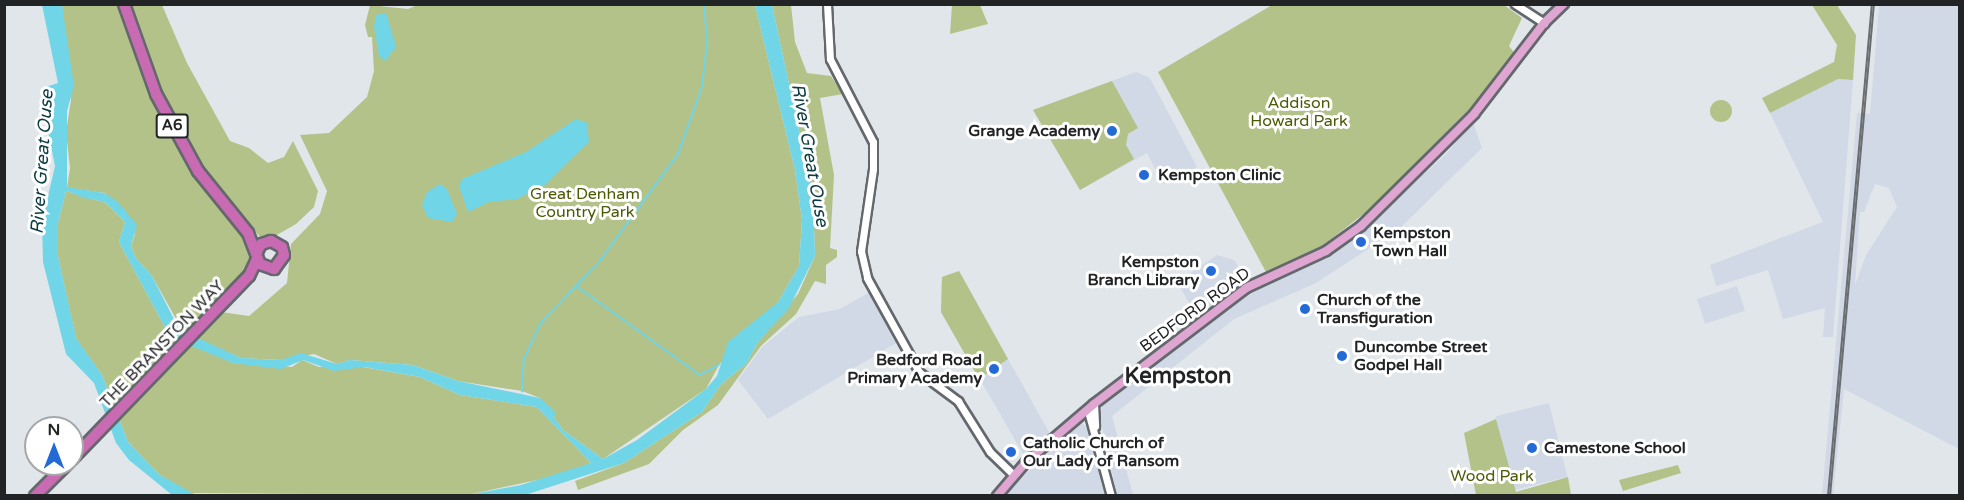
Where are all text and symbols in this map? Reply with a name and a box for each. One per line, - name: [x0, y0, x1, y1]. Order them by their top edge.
- water label: River Great Ouse: [787, 82, 833, 228]
- water label: River Great Ouse: [26, 89, 58, 235]
- park label: Addison Howard Park: [1250, 93, 1348, 131]
- road number: A6: [156, 114, 188, 138]
- place label: Grange Academy: [968, 121, 1100, 141]
- marker: Grange Academy: [1105, 124, 1119, 138]
- place label: Kempston Clinic: [1158, 165, 1281, 185]
- marker: Kempston Clinic: [1135, 166, 1153, 184]
- park label: Great Denham Country Park: [530, 184, 640, 222]
- place label: Kempston Town Hall: [1373, 223, 1451, 261]
- marker: Kempston Town Hall: [1354, 235, 1368, 249]
- place label: Kempston Branch Library: [1088, 252, 1199, 290]
- street label: BEDFORD ROAD: [1136, 264, 1254, 356]
- marker: Kempston Branch Library: [1204, 264, 1218, 278]
- street label: THE BRANSTON WAY: [96, 276, 228, 412]
- place label: Church of the Transfiguration: [1317, 290, 1433, 328]
- marker: Church of the Transfiguration: [1298, 302, 1312, 316]
- place label: Duncombe Street Godpel Hall: [1354, 337, 1487, 375]
- marker: Duncombe Street Godpel Hall: [1335, 349, 1349, 363]
- place label: Bedford Road Primary Academy: [847, 350, 982, 388]
- marker: Bedford Road Primary Academy: [987, 362, 1001, 376]
- district label: Kempston: [1125, 364, 1231, 390]
- north arrow: [24, 416, 84, 476]
- text: N: [48, 420, 60, 440]
- place label: Catholic Church of Our Lady of Ransom: [1023, 433, 1179, 471]
- place label: Camestone School: [1544, 438, 1686, 458]
- marker: Camestone School: [1525, 441, 1539, 455]
- marker: Catholic Church of Our Lady of Ransom: [1004, 445, 1018, 459]
- park label: Wood Park: [1450, 466, 1534, 486]

